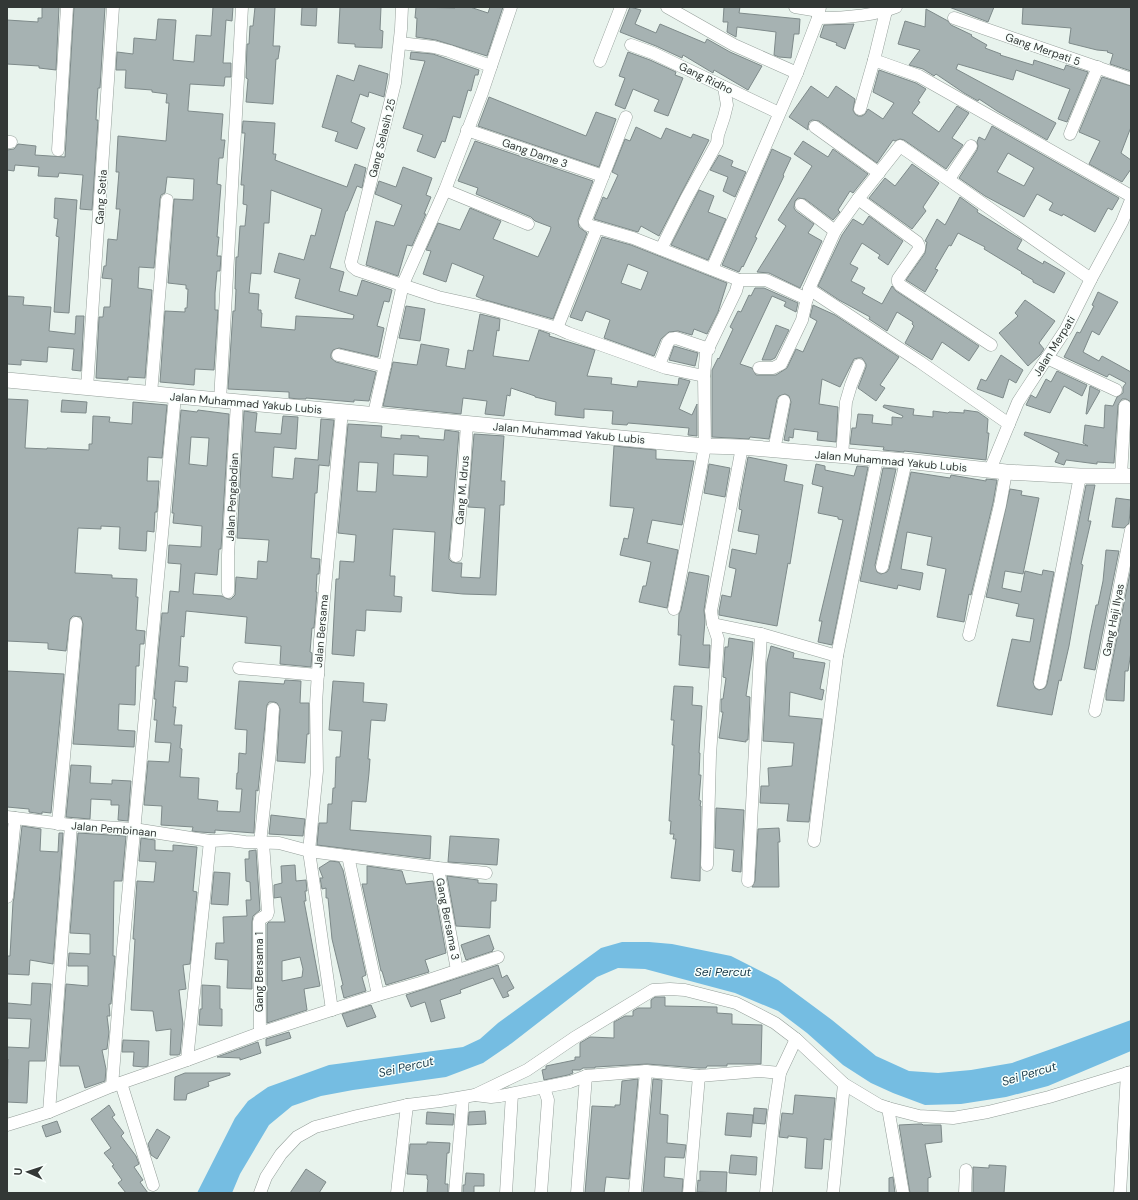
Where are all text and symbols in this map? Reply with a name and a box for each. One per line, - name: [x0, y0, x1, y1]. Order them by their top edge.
- street label: Gang Merpati 5: [1004, 30, 1083, 69]
- street label: Gang Ridho: [677, 59, 735, 97]
- street label: Gang Selasih 25: [365, 97, 399, 179]
- street label: Gang Dame 3: [500, 135, 570, 171]
- street label: Gang Setia: [92, 169, 110, 225]
- street label: Jalan Merpati: [1030, 313, 1078, 379]
- street label: Jalan Muhammad Yakub Lubis: [169, 389, 323, 417]
- street label: Jalan Muhammad Yakub Lubis: [492, 419, 646, 447]
- street label: Jalan Muhammad Yakub Lubis: [814, 447, 968, 475]
- street label: Jalan Pengabdian: [223, 452, 241, 542]
- street label: Gang M. Idrus: [452, 455, 472, 525]
- street label: Gang Haji Ilyas: [1099, 582, 1127, 658]
- street label: Jalan Bersama: [311, 594, 331, 668]
- street label: Jalan Pembinaan: [71, 818, 157, 840]
- street label: Gang Bersama 3: [433, 877, 463, 961]
- street label: Gang Bersama 1: [252, 932, 266, 1012]
- water label: Sei Percut: [695, 964, 752, 980]
- water label: Sei Percut: [377, 1053, 436, 1081]
- water label: Sei Percut: [1000, 1058, 1059, 1090]
- north arrow: [8, 1152, 48, 1192]
- text: U: [11, 1167, 25, 1176]

